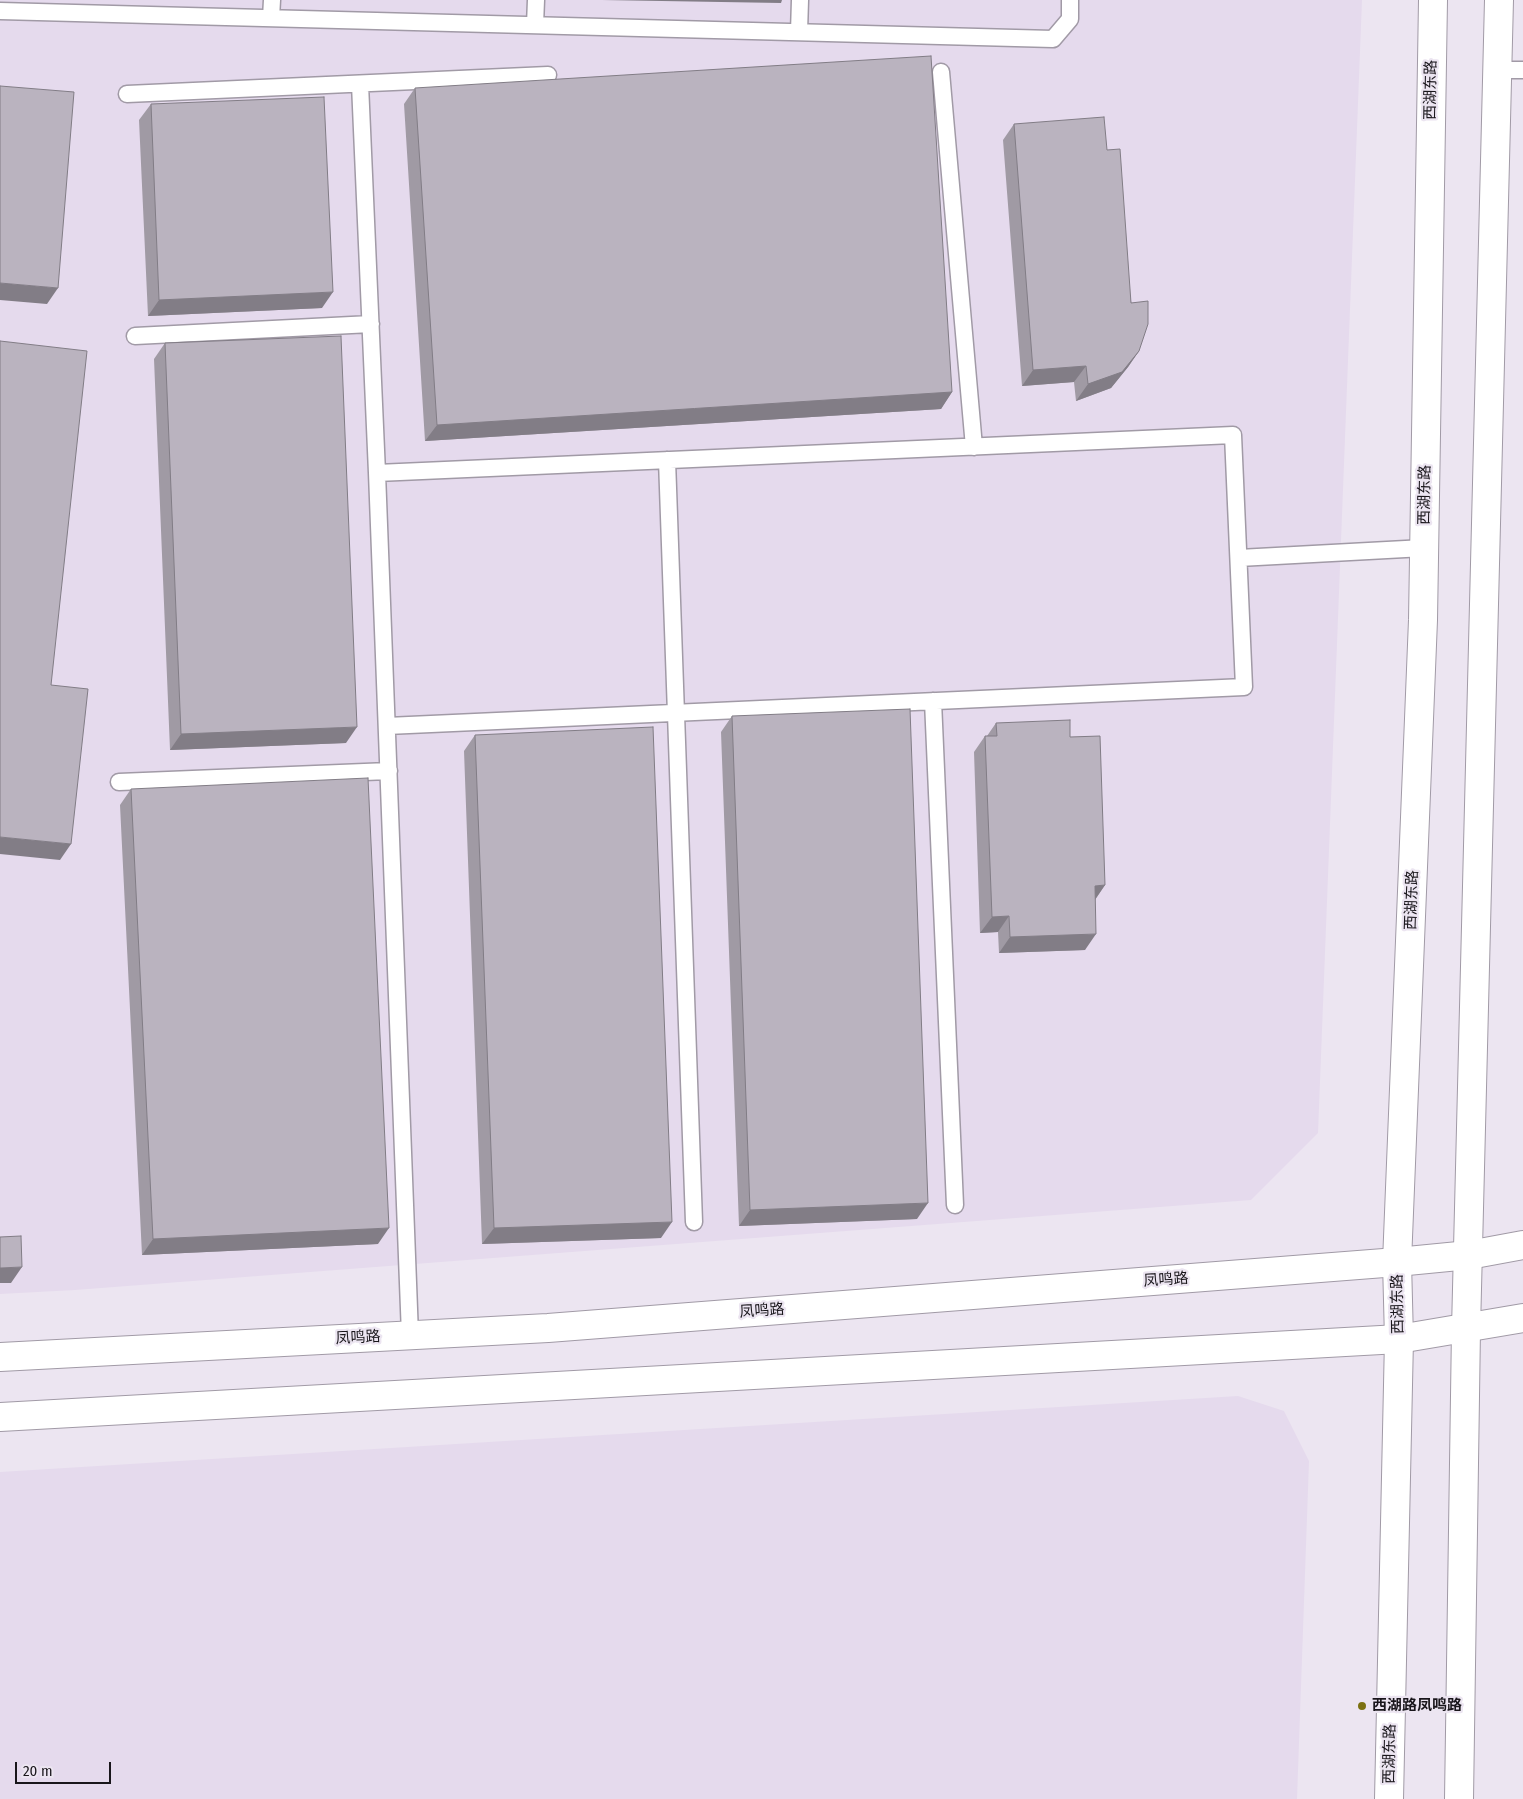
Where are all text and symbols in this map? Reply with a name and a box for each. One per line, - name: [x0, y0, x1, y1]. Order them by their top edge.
- street label: 西湖东路: [1421, 60, 1441, 120]
- street label: 西湖东路: [1415, 465, 1435, 525]
- street label: 西湖东路: [1402, 870, 1422, 930]
- street label: 凤鸣路: [1143, 1269, 1189, 1291]
- street label: 西湖东路: [1388, 1274, 1408, 1334]
- street label: 凤鸣路: [739, 1300, 785, 1322]
- street label: 凤鸣路: [335, 1328, 381, 1348]
- place label: 西湖路凤鸣路: [1372, 1697, 1462, 1715]
- marker: 西湖路凤鸣路: [1356, 1700, 1368, 1712]
- street label: 西湖东路: [1380, 1724, 1400, 1784]
- scale bar: [18, 1752, 114, 1784]
- text: 20 m: [23, 1762, 53, 1780]

